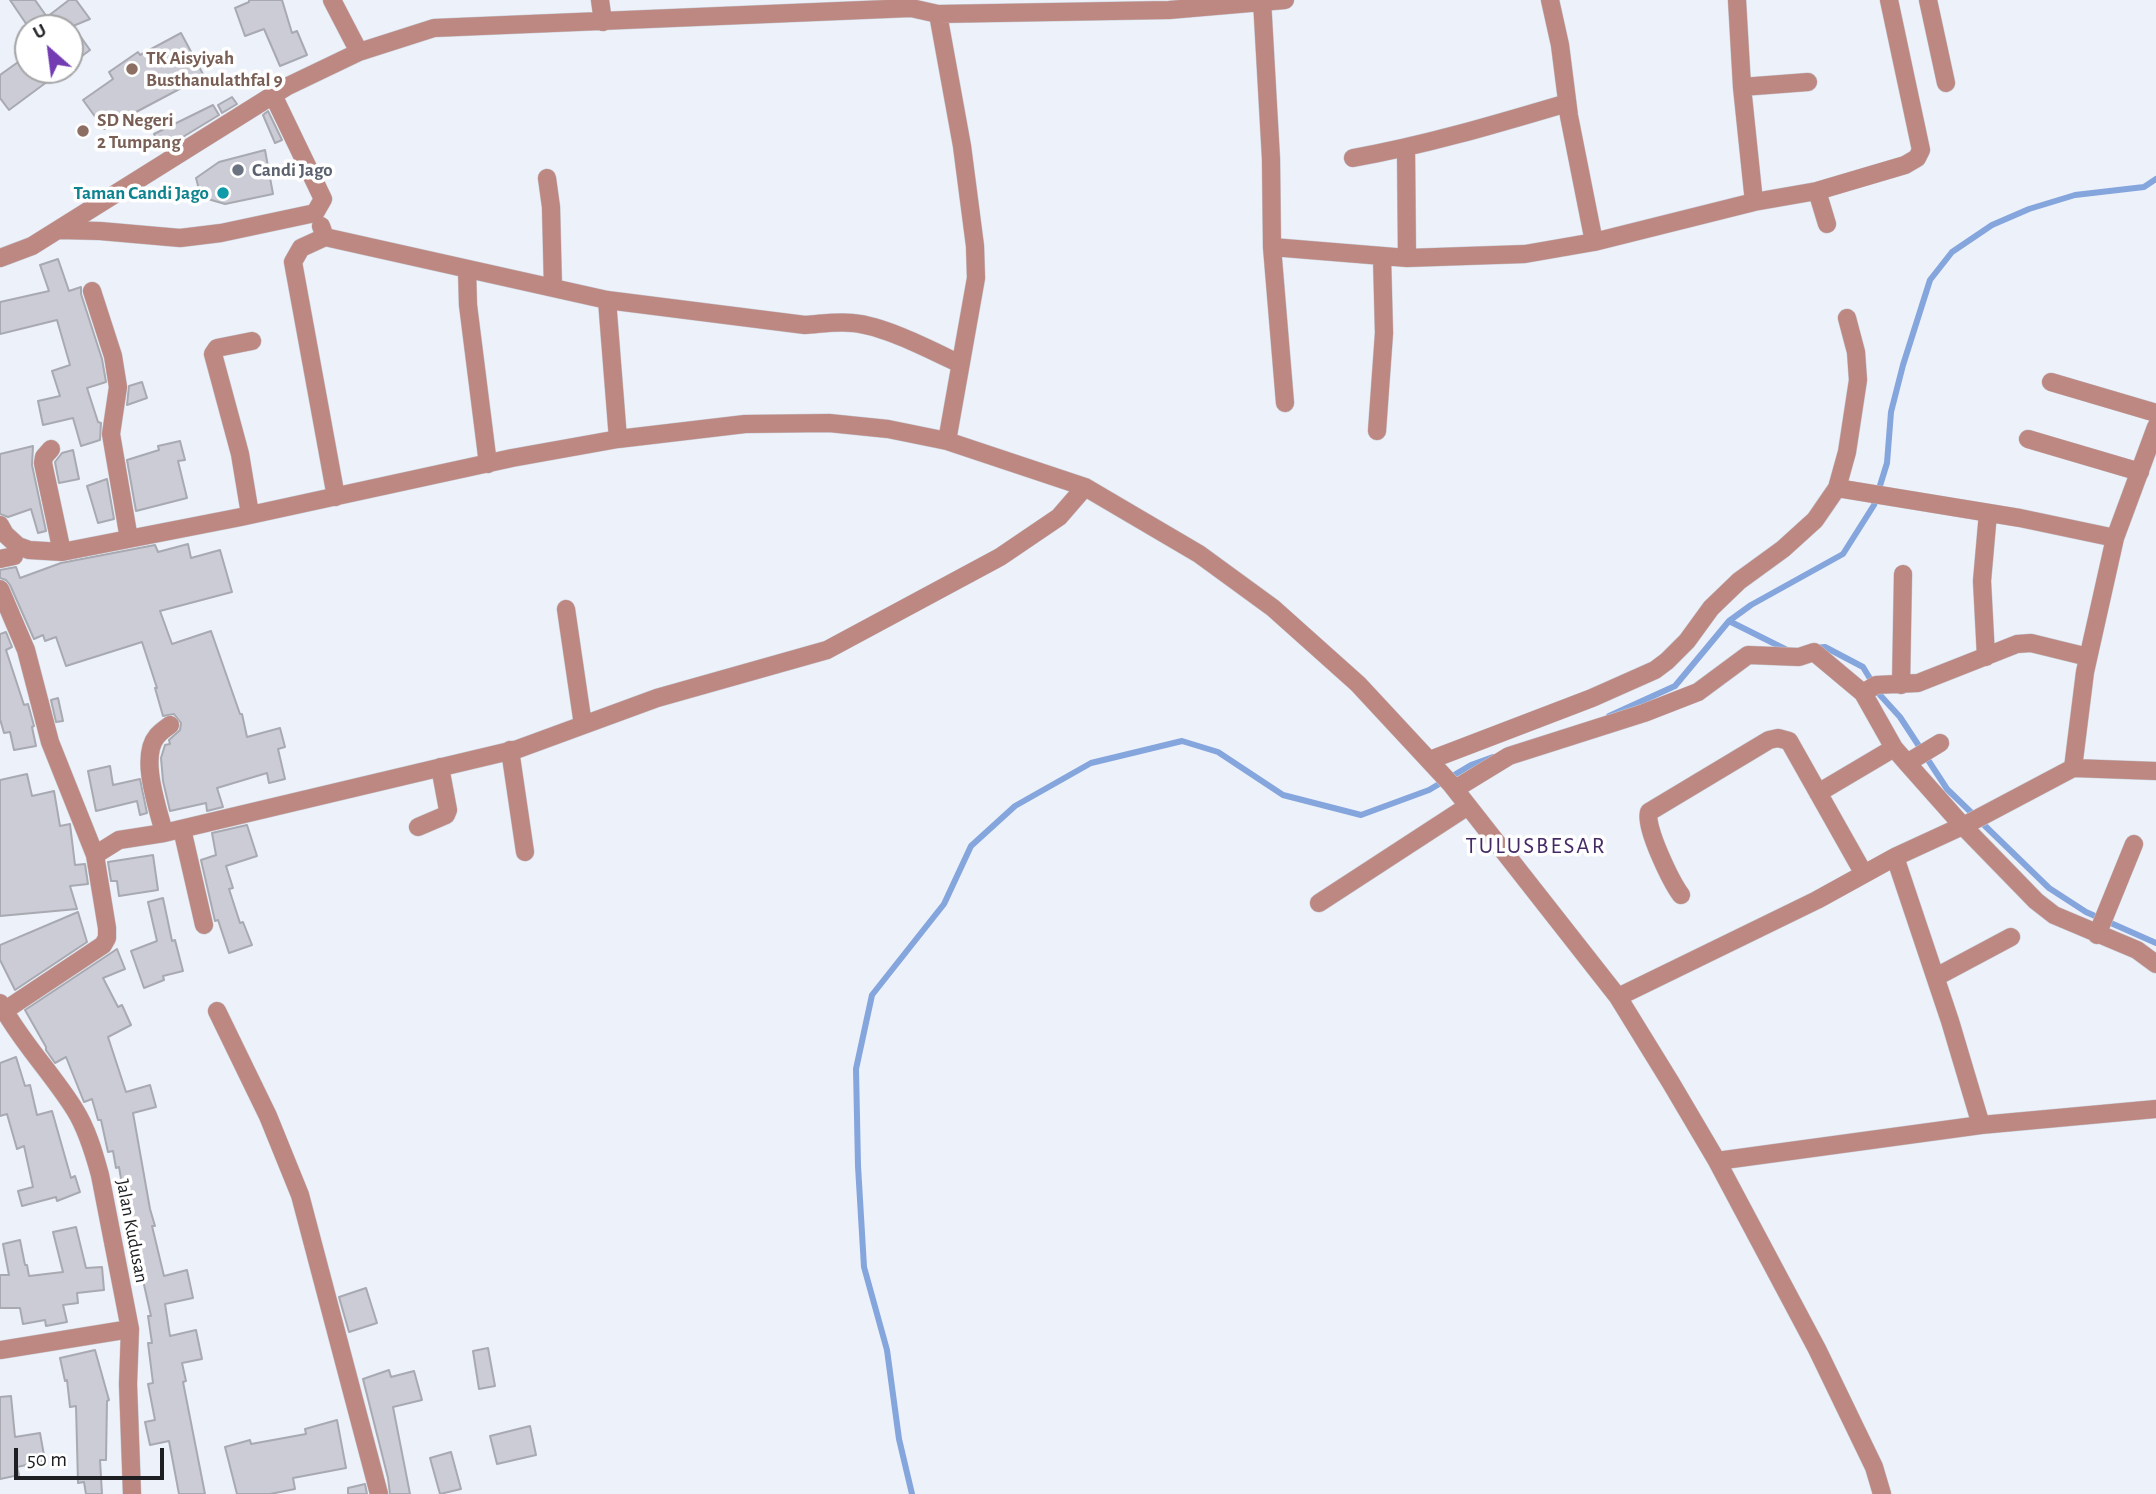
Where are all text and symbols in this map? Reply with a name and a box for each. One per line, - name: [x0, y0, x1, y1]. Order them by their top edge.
- north arrow: [14, 14, 84, 84]
- text: U: [30, 21, 50, 43]
- place label: TK Aisyiyah Busthanulathfal 9: [146, 47, 283, 91]
- marker: TK Aisyiyah Busthanulathfal 9: [124, 61, 140, 77]
- place label: SD Negeri 2 Tumpang: [97, 109, 181, 153]
- marker: SD Negeri 2 Tumpang: [75, 123, 91, 139]
- place label: Candi Jago: [252, 159, 333, 181]
- marker: Candi Jago: [230, 162, 246, 178]
- place label: Taman Candi Jago: [74, 182, 209, 204]
- marker: Taman Candi Jago: [215, 185, 231, 201]
- district label: TULUSBESAR: [1467, 832, 1605, 860]
- street label: Jalan Kudusan: [111, 1177, 153, 1285]
- scale bar: [18, 1434, 168, 1478]
- text: 50 m: [27, 1449, 67, 1470]

